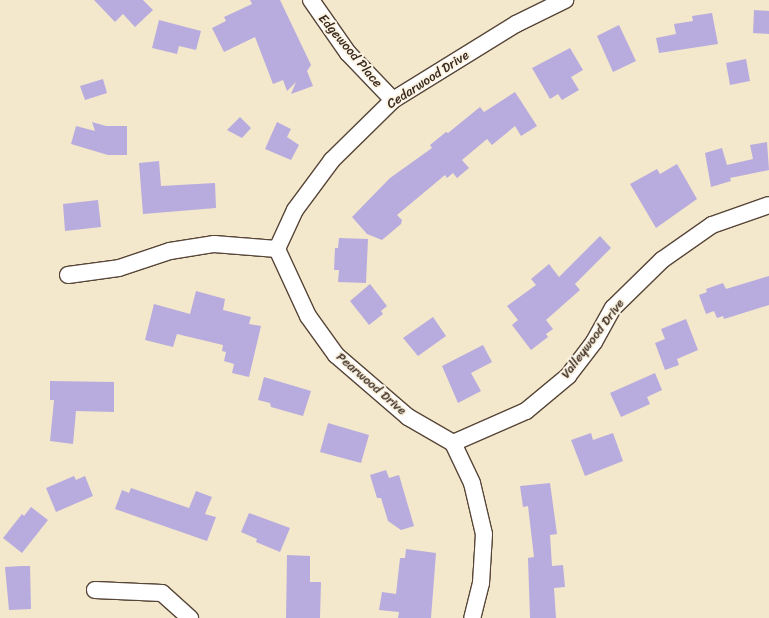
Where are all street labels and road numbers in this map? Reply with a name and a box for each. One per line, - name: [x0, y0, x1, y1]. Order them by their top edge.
- street label: Edgewood Place: [315, 11, 385, 91]
- street label: Cedarwood Drive: [384, 48, 472, 112]
- street label: Valleywood Drive: [558, 296, 628, 382]
- street label: Pearwood Drive: [333, 349, 409, 419]

